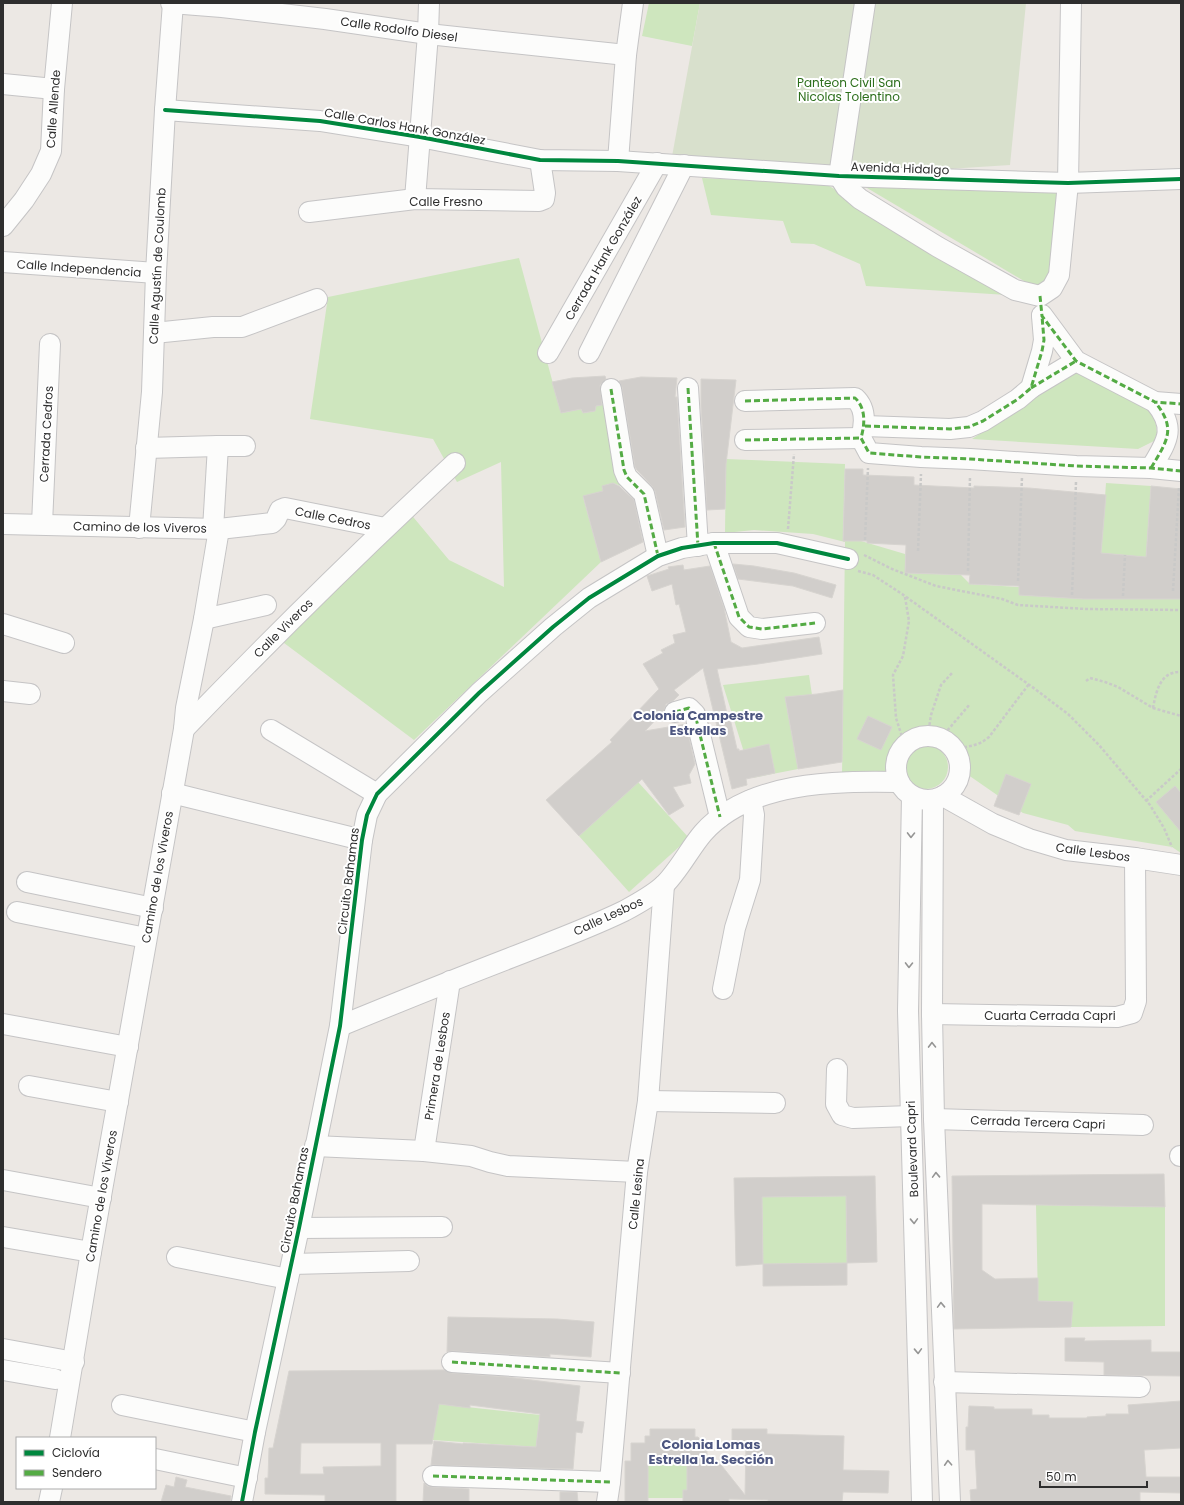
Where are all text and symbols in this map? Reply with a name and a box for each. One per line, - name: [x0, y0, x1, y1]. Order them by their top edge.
- street label: Calle Rodolfo Diesel: [339, 12, 459, 46]
- street label: Calle Allende: [42, 69, 64, 149]
- park label: Panteon Civil San Nicolas Tolentino: [797, 74, 901, 105]
- street label: Calle Carlos Hank González: [323, 103, 487, 149]
- street label: Avenida Hidalgo: [850, 158, 950, 178]
- street label: Calle Agustín de Coulomb: [144, 187, 170, 345]
- street label: Calle Fresno: [409, 193, 483, 210]
- street label: Cerrada Hank González: [560, 193, 646, 323]
- street label: Calle Independencia: [16, 255, 142, 281]
- street label: Cerrada Cedros: [35, 385, 57, 483]
- street label: Calle Cedros: [294, 502, 372, 534]
- street label: Camino de los Viveros: [73, 517, 207, 537]
- street label: Calle Viveros: [250, 595, 316, 661]
- district label: Colonia Campestre Estrellas: [633, 706, 763, 740]
- street label: Camino de los Viveros: [137, 810, 177, 944]
- street label: Circuito Bahamas: [333, 826, 363, 936]
- one-way arrow: [907, 832, 915, 838]
- street label: Calle Lesbos: [1055, 838, 1131, 866]
- street label: Calle Lesbos: [570, 892, 646, 940]
- one-way arrow: [905, 962, 913, 968]
- street label: Cuarta Cerrada Capri: [984, 1007, 1116, 1024]
- street label: Primera de Lesbos: [420, 1011, 454, 1121]
- one-way arrow: [928, 1042, 937, 1048]
- street label: Boulevard Capri: [902, 1100, 922, 1198]
- street label: Cerrada Tercera Capri: [970, 1111, 1106, 1133]
- street label: Camino de los Viveros: [81, 1129, 121, 1263]
- street label: Circuito Bahamas: [275, 1145, 313, 1255]
- street label: Calle Lesina: [624, 1158, 648, 1230]
- one-way arrow: [932, 1172, 940, 1178]
- one-way arrow: [910, 1218, 918, 1224]
- one-way arrow: [937, 1302, 946, 1308]
- one-way arrow: [913, 1348, 922, 1354]
- district label: Colonia Lomas Estrella 1a. Sección: [648, 1435, 774, 1469]
- legend: [16, 1437, 156, 1489]
- text: Ciclovía: [52, 1444, 100, 1461]
- one-way arrow: [944, 1460, 952, 1466]
- scale bar: [1040, 1463, 1147, 1489]
- text: Sendero: [52, 1464, 102, 1481]
- text: 50 m: [1046, 1468, 1077, 1485]

